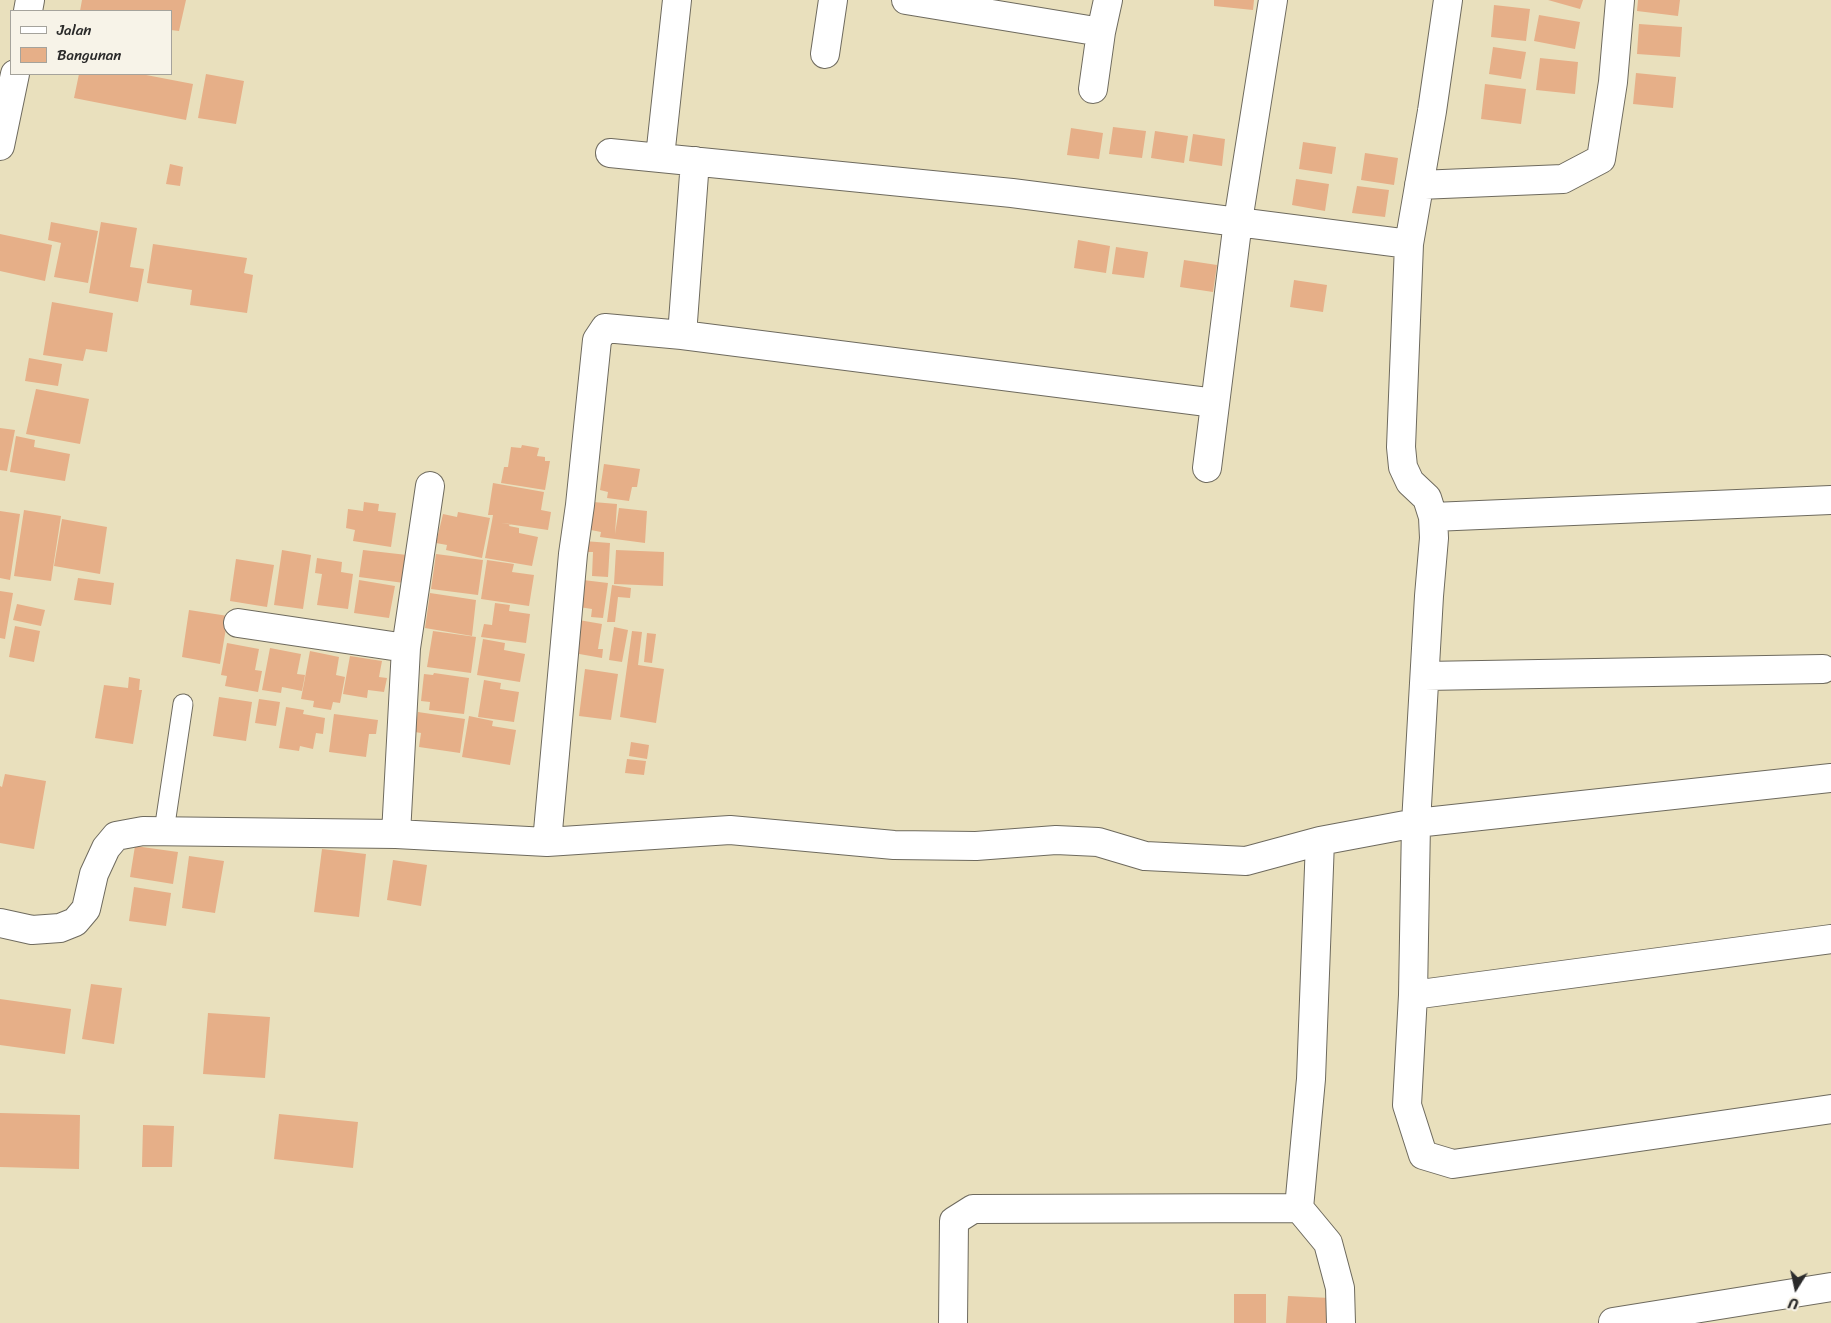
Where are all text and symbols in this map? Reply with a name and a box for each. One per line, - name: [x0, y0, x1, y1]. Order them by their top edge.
- legend: [10, 10, 172, 75]
- text: Jalan: [57, 17, 91, 43]
- text: Bangunan: [57, 42, 121, 68]
- north arrow: [1771, 1263, 1821, 1313]
- text: U: [1787, 1290, 1800, 1316]

